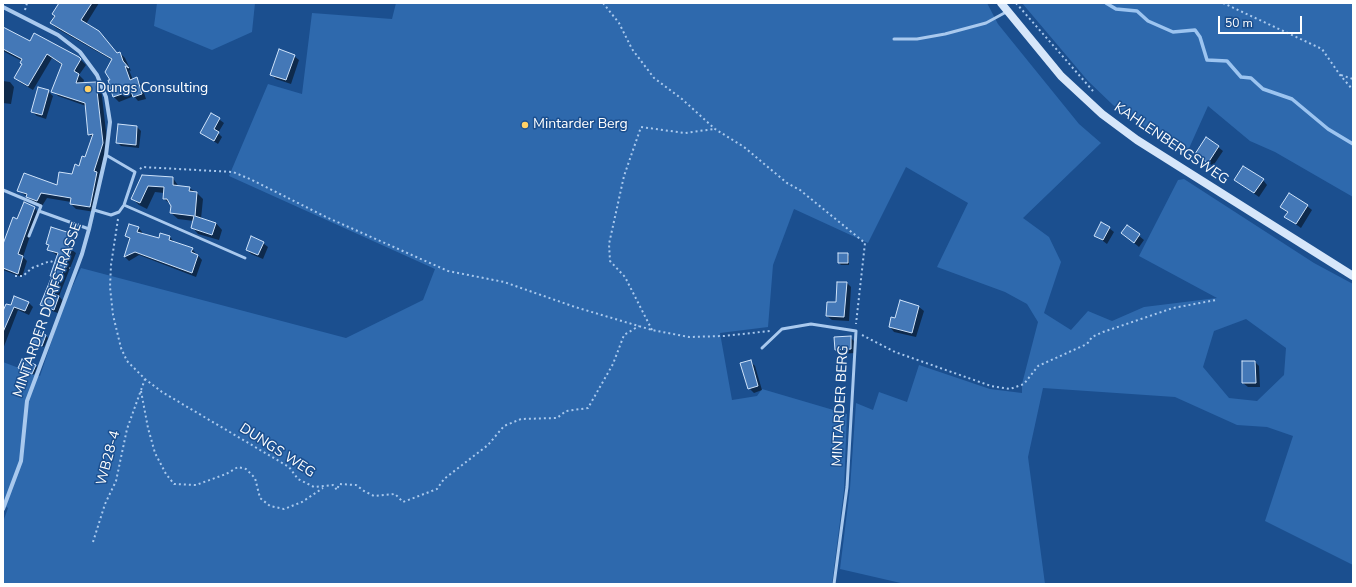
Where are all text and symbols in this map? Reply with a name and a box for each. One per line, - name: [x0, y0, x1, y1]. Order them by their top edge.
- scale bar: [1220, 8, 1304, 34]
- text: 50 m: [1225, 15, 1253, 31]
- place label: Dungs Consulting: [96, 81, 208, 97]
- marker: Dungs Consulting: [83, 84, 93, 94]
- street label: KAHLENBERGSWEG: [1111, 99, 1231, 189]
- place label: Mintarder Berg: [533, 117, 628, 133]
- marker: Mintarder Berg: [520, 120, 530, 130]
- street label: MINTARDER DORFSTRASSE: [10, 220, 86, 400]
- street label: MINTARDER BERG: [829, 345, 853, 467]
- street label: DUNGS WEG: [236, 420, 318, 482]
- street label: WB28-4: [94, 429, 124, 487]

